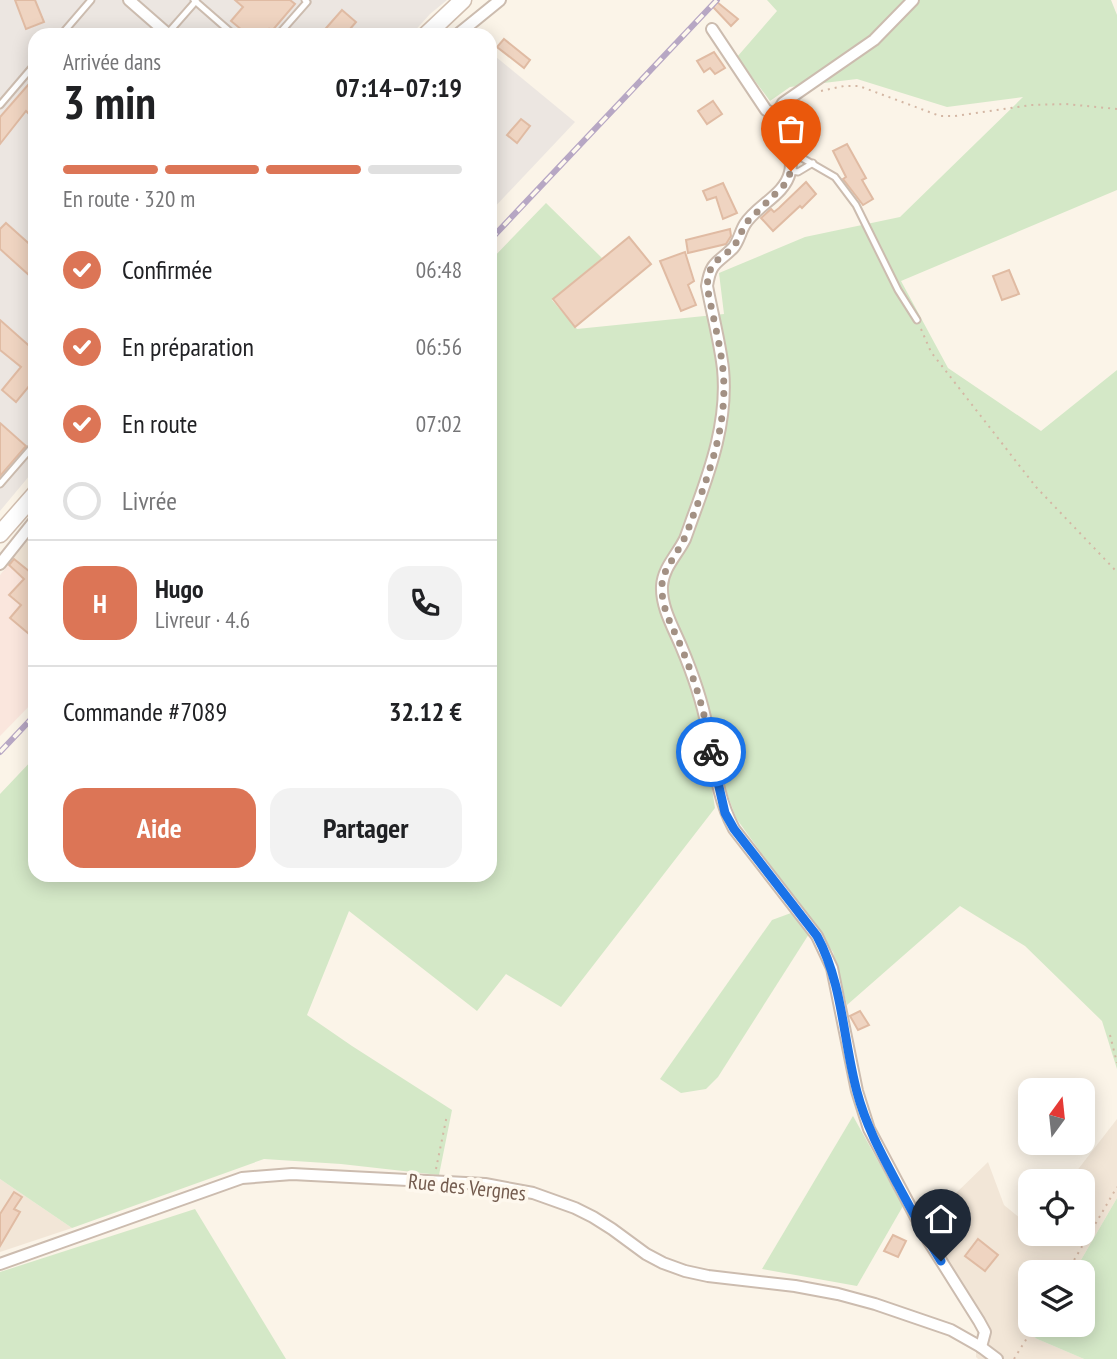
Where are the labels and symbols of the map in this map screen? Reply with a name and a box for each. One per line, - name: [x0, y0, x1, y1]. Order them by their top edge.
- pin: [761, 99, 821, 171]
- courier: [676, 717, 746, 787]
- north arrow: [1018, 1078, 1096, 1155]
- street label: Rue des Vergnes: [407, 1167, 527, 1207]
- pin: [911, 1189, 971, 1261]

